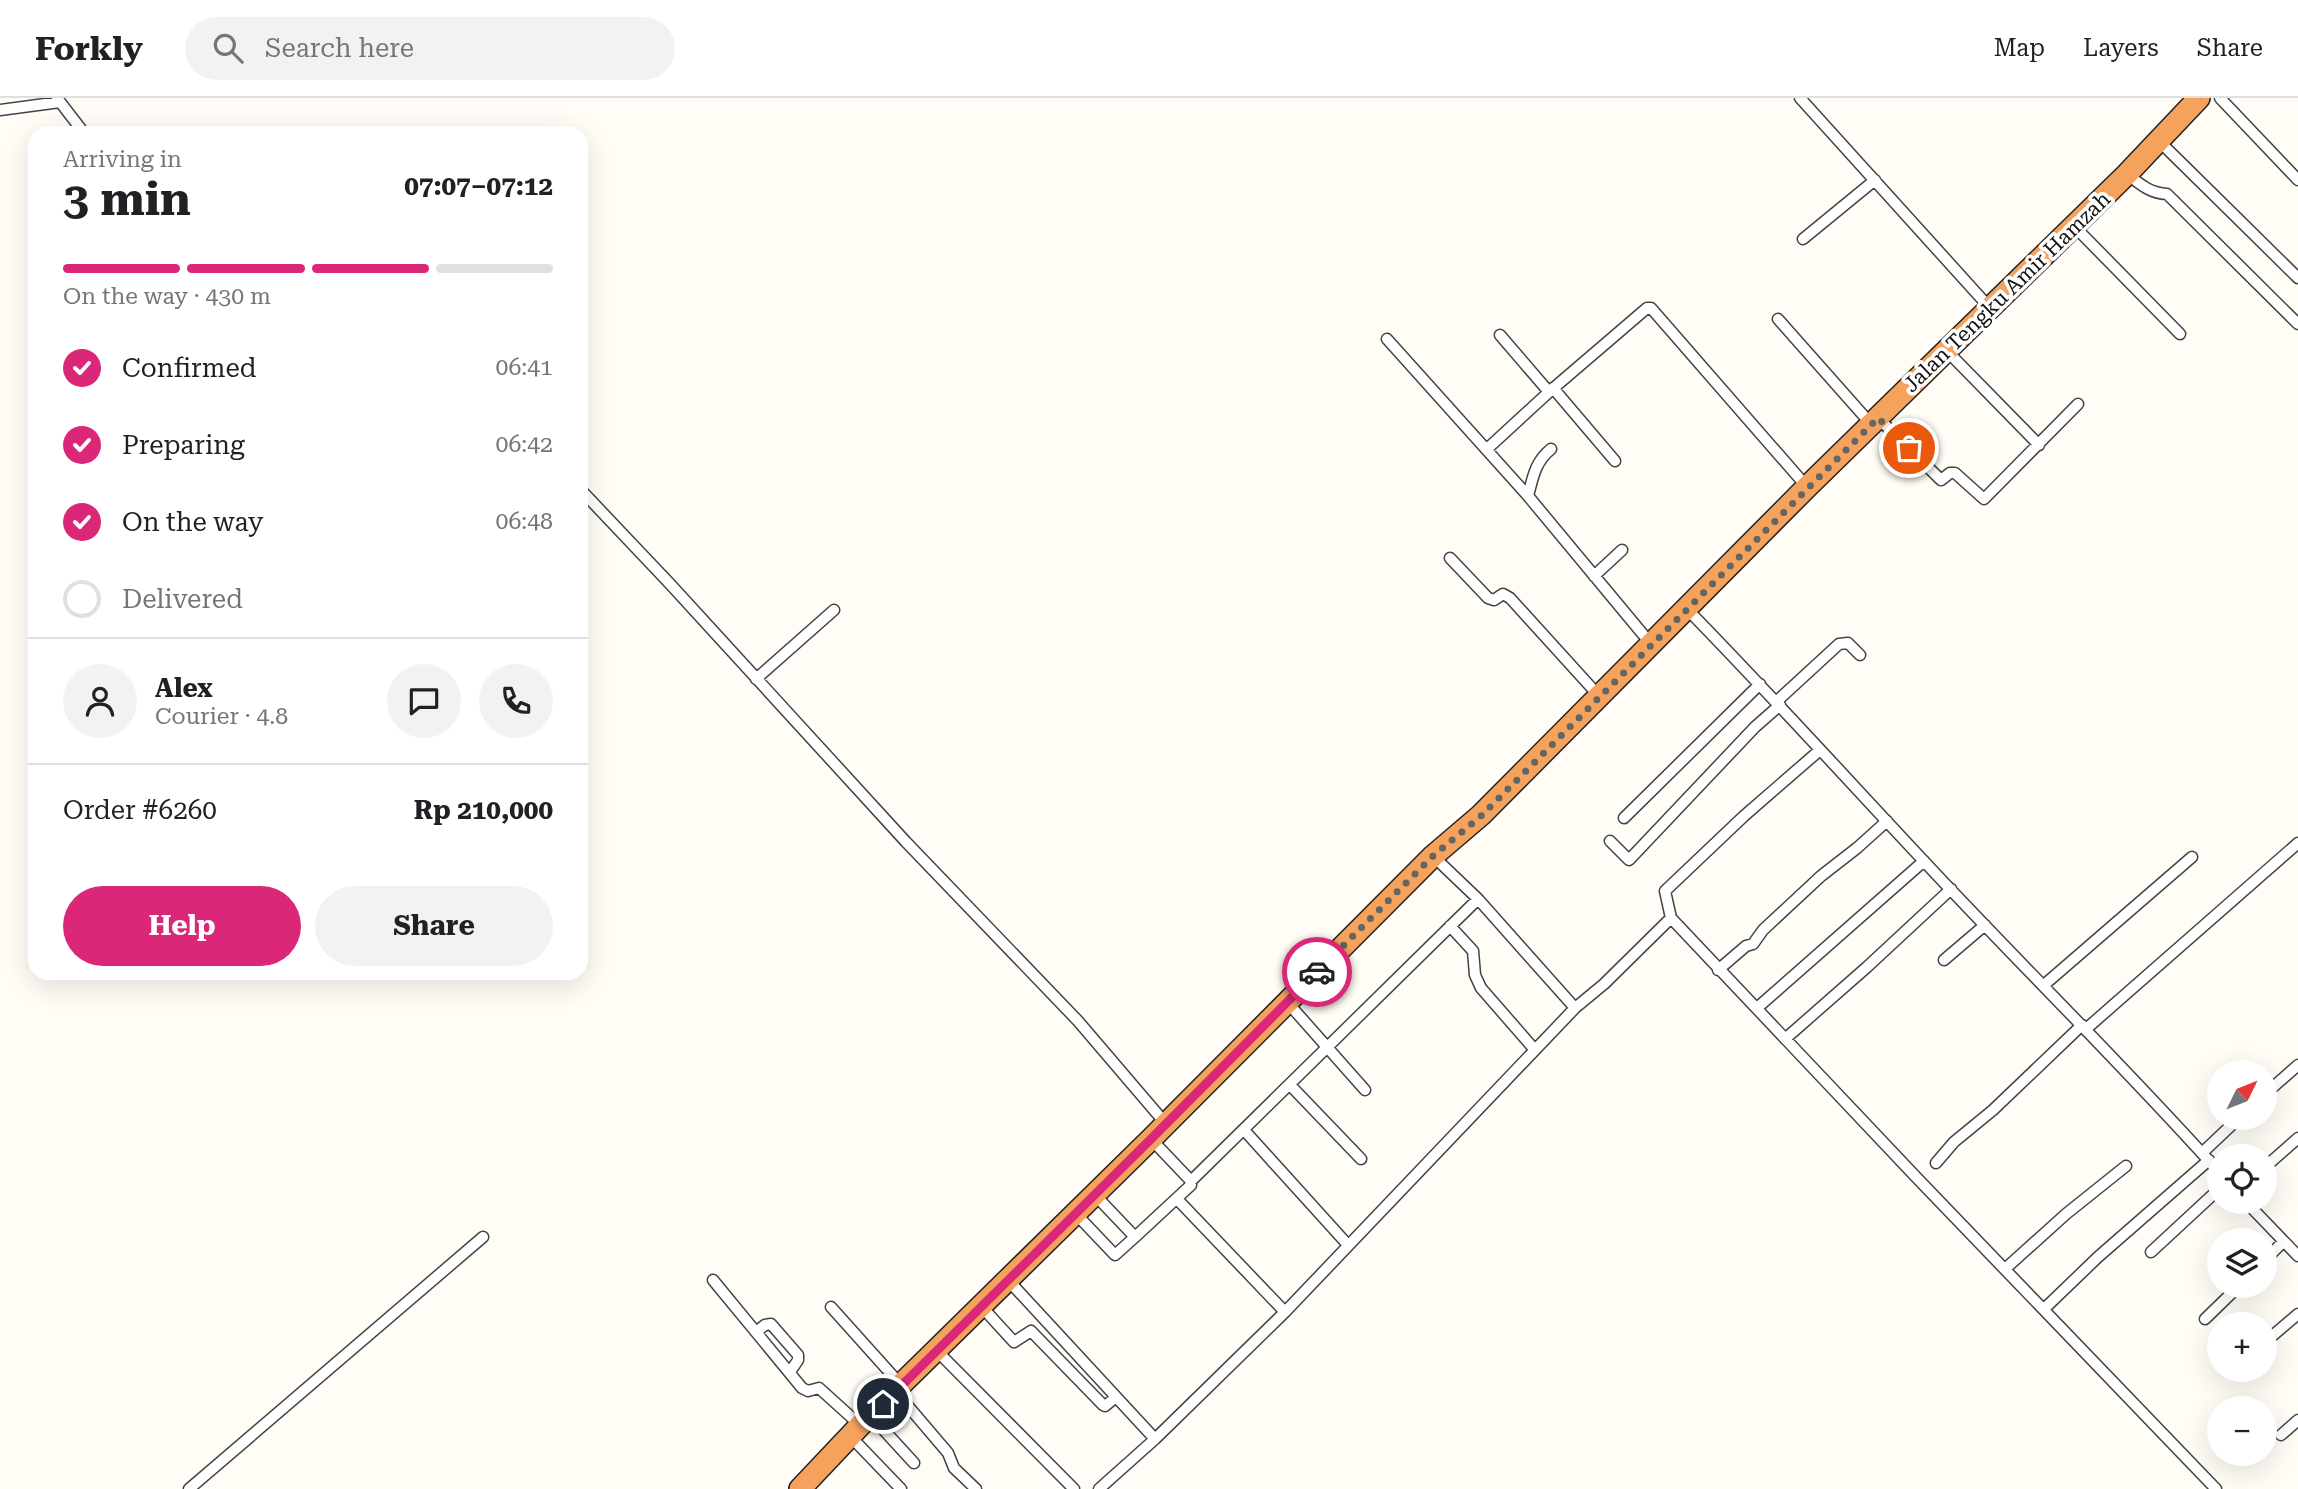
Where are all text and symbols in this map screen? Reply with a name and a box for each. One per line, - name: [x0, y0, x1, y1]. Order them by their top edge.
- search box: [185, 17, 675, 80]
- text: Forkly: [35, 29, 143, 68]
- icon: search: [209, 29, 247, 67]
- text: Search here: [265, 33, 414, 63]
- text: Map: [1994, 34, 2045, 62]
- text: Layers: [2083, 34, 2159, 62]
- text: Share: [2197, 34, 2263, 62]
- text: Arriving in: [63, 146, 182, 173]
- text: 07:07–07:12: [404, 171, 553, 201]
- text: 3 min: [63, 172, 191, 226]
- street label: Jalan Tengku Amir Hamzah: [1899, 187, 2116, 397]
- text: On the way · 430 m: [63, 283, 271, 310]
- icon: check: [63, 349, 101, 387]
- text: Confirmed: [122, 353, 257, 383]
- text: 06:41: [496, 354, 553, 381]
- pin: [1879, 418, 1939, 478]
- icon: check: [63, 426, 101, 464]
- icon: bag: [1890, 429, 1928, 467]
- text: Preparing: [122, 430, 245, 460]
- text: 06:42: [496, 431, 553, 458]
- icon: check: [63, 503, 101, 541]
- text: On the way: [122, 507, 263, 537]
- text: 06:48: [496, 508, 553, 535]
- text: Delivered: [122, 584, 243, 614]
- button: person: [63, 664, 137, 738]
- button: chat: [387, 664, 461, 738]
- button: phone: [479, 664, 553, 738]
- text: Alex: [155, 673, 213, 703]
- text: Courier · 4.8: [155, 703, 288, 730]
- text: Order #6260: [63, 795, 217, 825]
- text: Rp 210,000: [414, 795, 553, 825]
- button: Help: [63, 886, 301, 966]
- button: Share: [315, 886, 553, 966]
- courier: [1282, 937, 1352, 1007]
- icon: car: [1298, 953, 1336, 991]
- north arrow: [2207, 1060, 2277, 1130]
- map controls: [2207, 1060, 2277, 1466]
- button: locate: [2207, 1144, 2277, 1214]
- button: layers: [2207, 1228, 2277, 1298]
- button: +: [2207, 1312, 2277, 1382]
- pin: [853, 1374, 913, 1434]
- icon: home: [864, 1385, 902, 1423]
- button: −: [2207, 1396, 2277, 1466]

